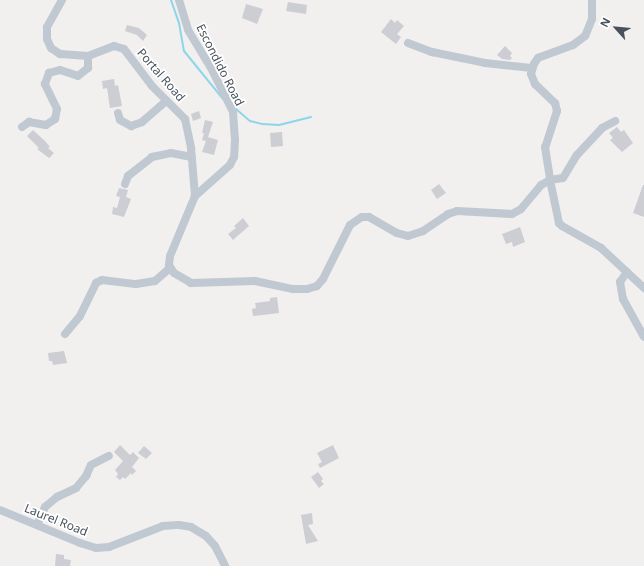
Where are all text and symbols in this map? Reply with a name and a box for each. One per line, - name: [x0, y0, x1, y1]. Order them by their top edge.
- north arrow: [596, 8, 636, 48]
- text: N: [596, 15, 614, 30]
- street label: Escondido Road: [193, 22, 247, 108]
- street label: Portal Road: [134, 46, 188, 104]
- street label: Laurel Road: [22, 501, 90, 539]

